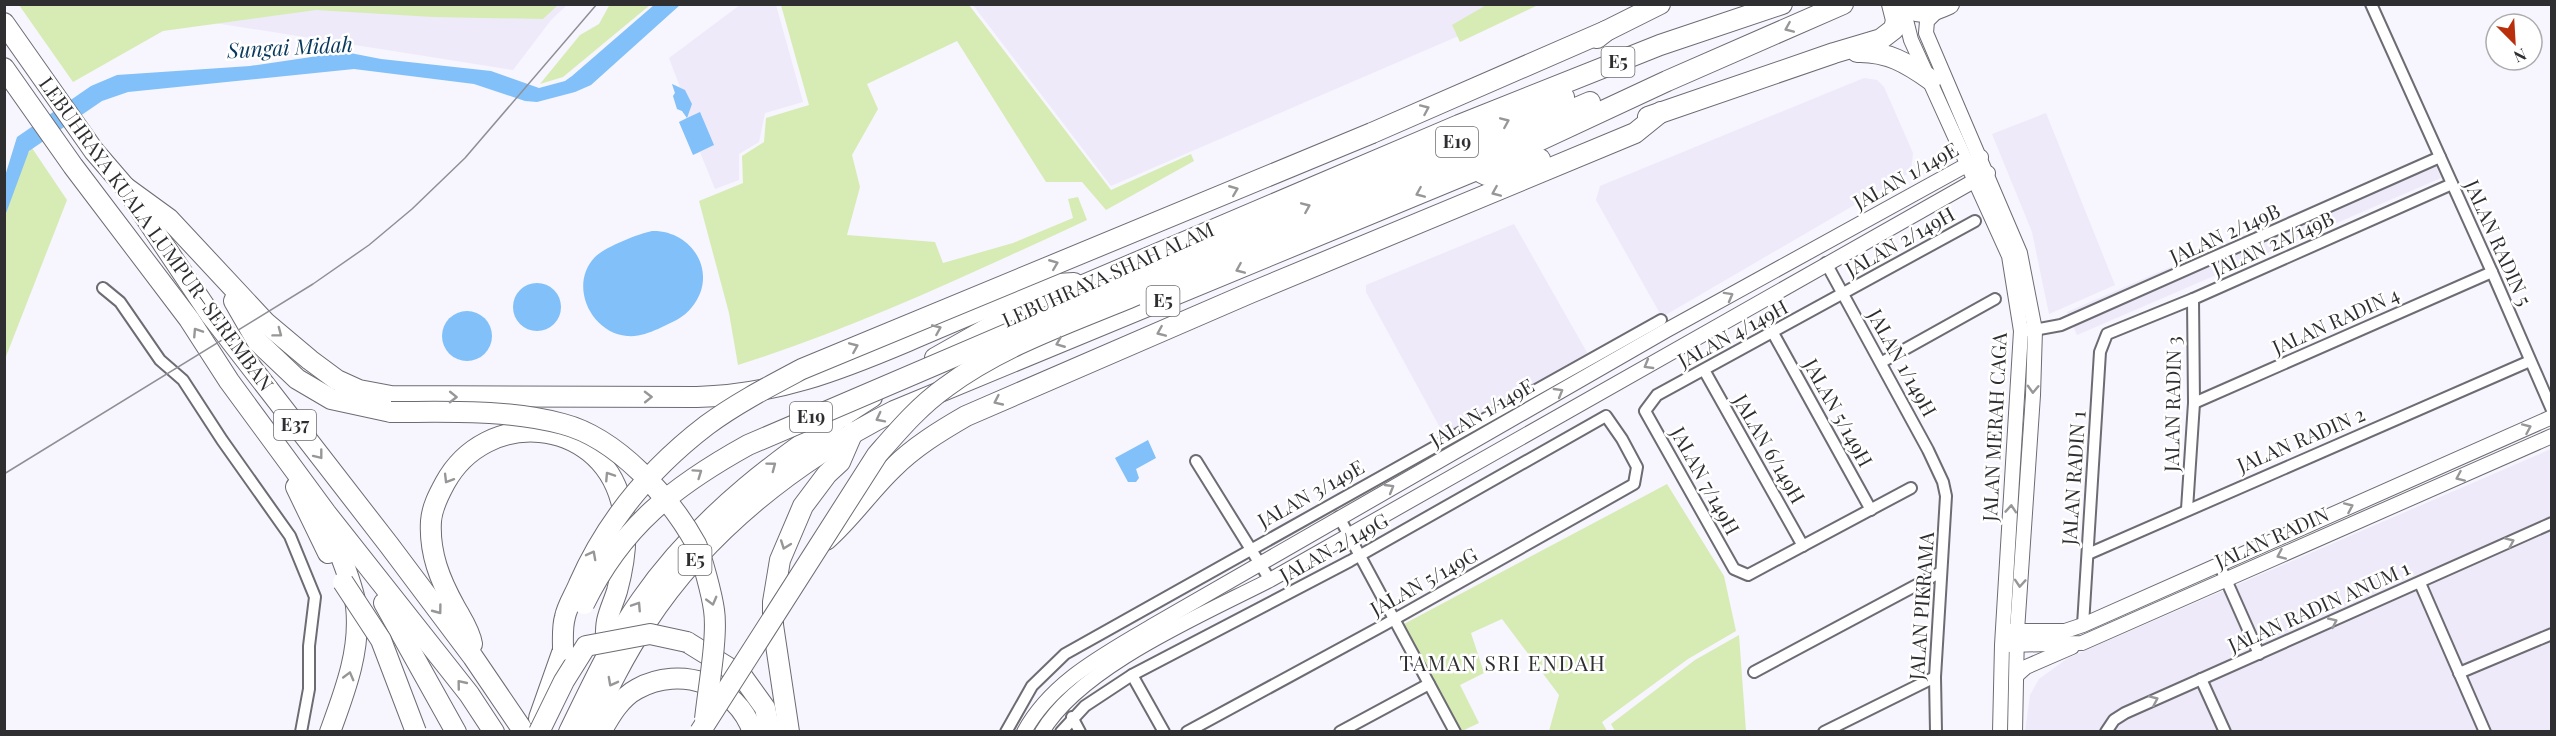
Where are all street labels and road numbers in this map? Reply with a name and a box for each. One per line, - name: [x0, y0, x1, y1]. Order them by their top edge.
- road number: E5: [1602, 47, 1634, 77]
- street label: LEBUHRAYA KUALA LUMPUR–SEREMBAN: [34, 70, 281, 396]
- road number: E19: [1436, 127, 1478, 157]
- street label: JALAN 1/149E: [1847, 135, 1963, 215]
- street label: JALAN RADIN 5: [2459, 174, 2539, 310]
- street label: JALAN 2/149B: [2164, 196, 2284, 269]
- street label: JALAN 2/149H: [1839, 199, 1959, 282]
- street label: JALAN 2A/149B: [2206, 204, 2338, 282]
- street label: LEBUHRAYA SHAH ALAM: [997, 215, 1218, 333]
- street label: JALAN RADIN 4: [2267, 280, 2403, 360]
- road number: E5: [1146, 286, 1180, 316]
- street label: JALAN 4/149H: [1672, 292, 1792, 373]
- street label: JALAN 1/149H: [1862, 303, 1944, 421]
- street label: JALAN MERAH CAGA: [1975, 331, 2012, 523]
- street label: JALAN RADIN 3: [2157, 336, 2186, 473]
- street label: JALAN 5/149H: [1798, 352, 1880, 471]
- street label: JALAN 1/149E: [1423, 371, 1538, 453]
- street label: JALAN 6/149H: [1728, 388, 1812, 508]
- street label: JALAN RADIN 2: [2231, 400, 2369, 478]
- road number: E19: [790, 402, 832, 432]
- road number: E37: [274, 410, 316, 440]
- street label: JALAN RADIN 1: [2054, 410, 2091, 547]
- street label: JALAN 7/149H: [1665, 421, 1747, 539]
- street label: JALAN 3/149E: [1251, 452, 1368, 534]
- street label: JALAN RADIN: [2209, 499, 2333, 574]
- street label: JALAN 2/149G: [1273, 506, 1392, 588]
- street label: JALAN PIKRAMA: [1902, 531, 1939, 682]
- street label: JALAN 5/149G: [1364, 540, 1482, 622]
- road number: E5: [678, 545, 712, 575]
- street label: JALAN RADIN ANUM 1: [2222, 553, 2413, 658]

